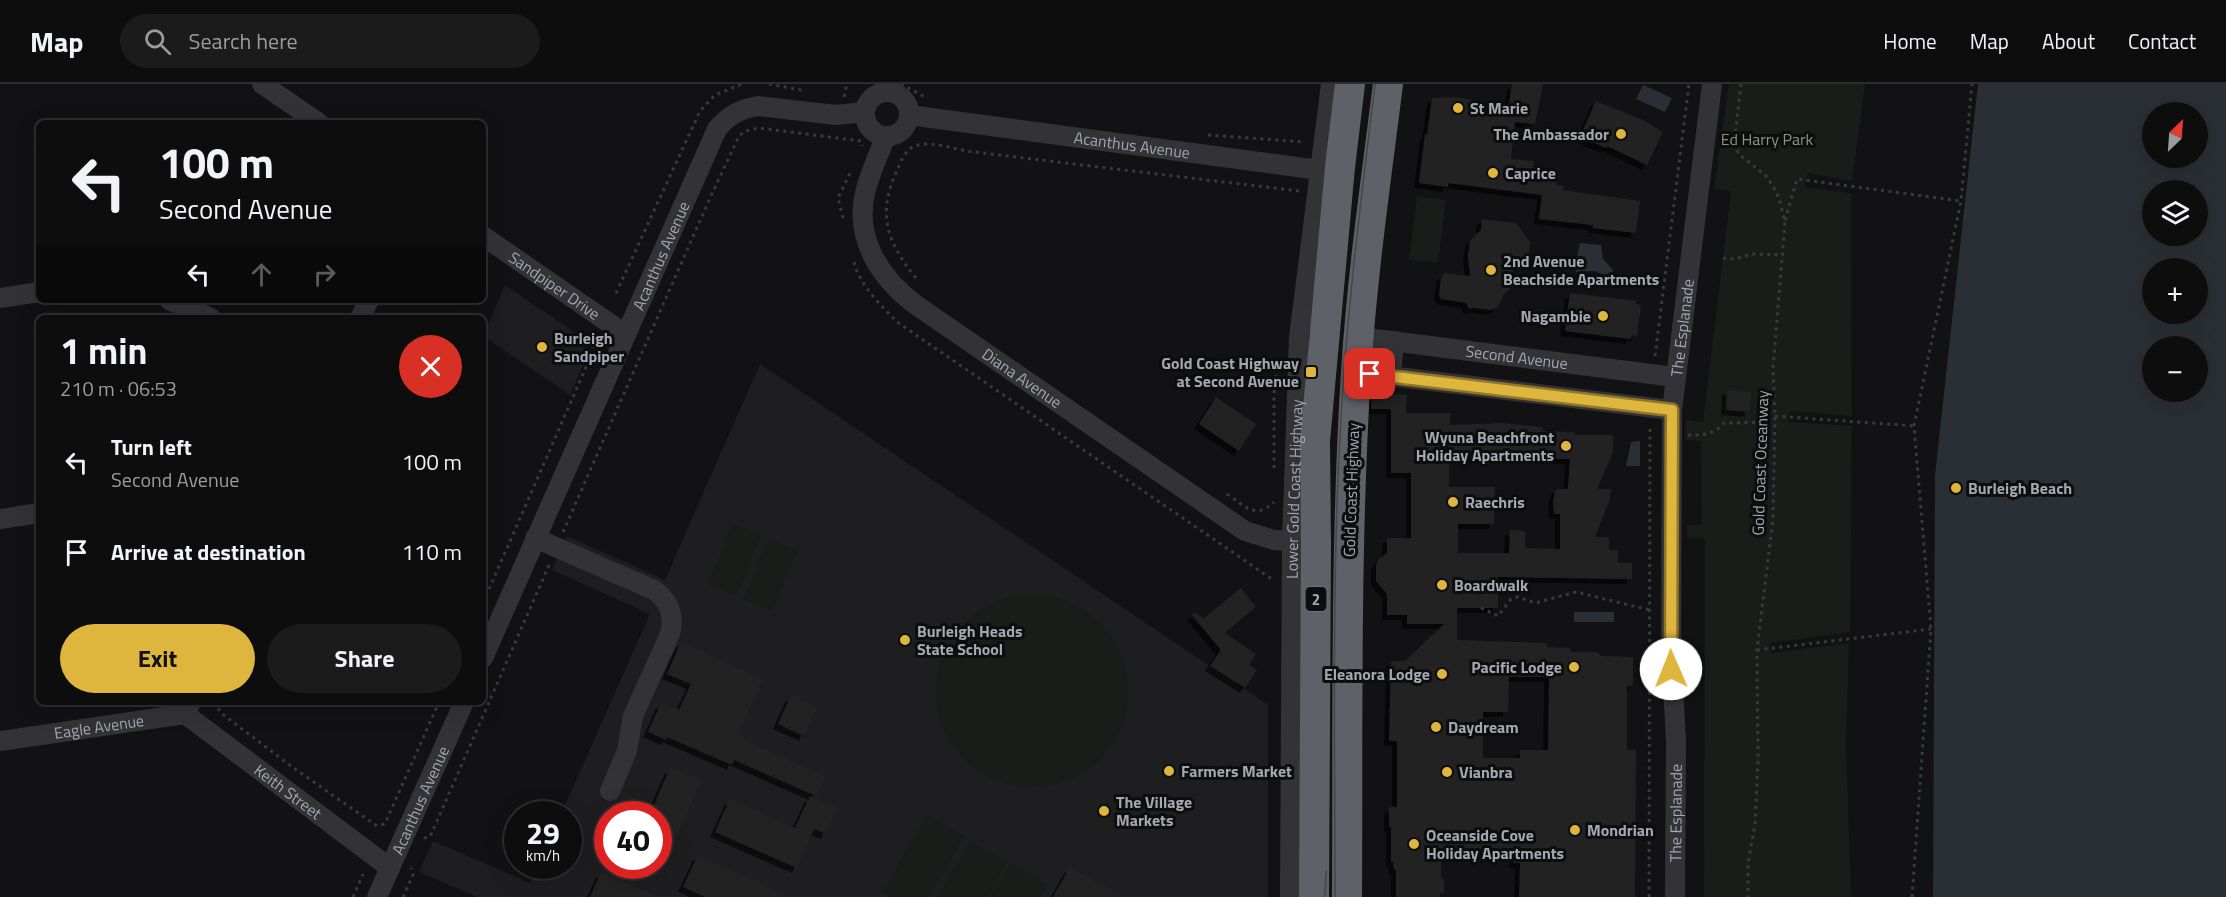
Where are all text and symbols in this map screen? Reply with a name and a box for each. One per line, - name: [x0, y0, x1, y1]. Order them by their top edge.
- search box: [120, 14, 540, 68]
- text: Map: [30, 20, 84, 63]
- text: Search here: [189, 24, 298, 58]
- icon: search: [141, 25, 174, 58]
- text: Home: [1883, 25, 1937, 57]
- text: Map: [1970, 25, 2009, 57]
- text: About: [2042, 25, 2095, 57]
- text: Contact: [2128, 25, 2196, 57]
- place label: St Marie: [1470, 96, 1528, 120]
- marker: St Marie: [1451, 101, 1465, 115]
- north arrow: [2142, 102, 2208, 168]
- map controls: [2142, 102, 2208, 402]
- place label: The Ambassador: [1494, 122, 1609, 146]
- street label: Acanthus Avenue: [1073, 125, 1191, 165]
- marker: The Ambassador: [1614, 127, 1628, 141]
- park label: Ed Harry Park: [1721, 127, 1814, 151]
- text: 100 m: [159, 130, 274, 194]
- icon: left: [60, 144, 138, 222]
- place label: Caprice: [1505, 161, 1556, 185]
- marker: Caprice: [1486, 166, 1500, 180]
- button: layers: [2142, 180, 2208, 246]
- text: Second Avenue: [159, 188, 332, 229]
- street label: Acanthus Avenue: [626, 197, 696, 314]
- street label: Sandpiper Drive: [504, 245, 605, 326]
- place label: 2nd Avenue Beachside Apartments: [1503, 249, 1659, 291]
- icon: left: [182, 258, 215, 291]
- icon: ahead: [245, 258, 278, 291]
- icon: right: [308, 258, 341, 291]
- button: +: [2142, 258, 2208, 324]
- marker: 2nd Avenue Beachside Apartments: [1484, 263, 1498, 277]
- street label: The Esplanade: [1664, 278, 1700, 378]
- place label: Nagambie: [1521, 304, 1591, 328]
- marker: Nagambie: [1596, 309, 1610, 323]
- text: 1 min: [60, 323, 147, 378]
- place label: Burleigh Sandpiper: [554, 326, 624, 368]
- button: close: [399, 335, 462, 398]
- button: −: [2142, 336, 2208, 402]
- street label: Second Avenue: [1464, 339, 1569, 375]
- marker: Burleigh Sandpiper: [535, 340, 549, 354]
- street label: Diana Avenue: [977, 342, 1067, 414]
- pin: [1344, 348, 1395, 399]
- place label: Gold Coast Highway at Second Avenue: [1161, 351, 1299, 393]
- icon: arrive: [1353, 357, 1386, 390]
- marker: Gold Coast Highway at Second Avenue: [1304, 365, 1318, 379]
- text: 210 m · 06:53: [60, 373, 177, 404]
- street label: Gold Coast Oceanway: [1745, 390, 1775, 536]
- street label: Lower Gold Coast Highway: [1280, 399, 1309, 579]
- street label: Gold Coast Highway: [1337, 422, 1365, 558]
- place label: Wyuna Beachfront Holiday Apartments: [1416, 425, 1554, 467]
- text: Turn left: [111, 430, 192, 464]
- marker: Wyuna Beachfront Holiday Apartments: [1559, 439, 1573, 453]
- text: 100 m: [402, 445, 462, 479]
- icon: left: [60, 446, 93, 479]
- text: Second Avenue: [111, 464, 239, 495]
- place label: Burleigh Beach: [1968, 476, 2072, 500]
- marker: Burleigh Beach: [1949, 481, 1963, 495]
- place label: Raechris: [1465, 490, 1525, 514]
- marker: Raechris: [1446, 495, 1460, 509]
- text: Arrive at destination: [111, 535, 306, 569]
- text: 110 m: [402, 535, 462, 569]
- icon: arrive: [60, 536, 93, 569]
- place label: Boardwalk: [1454, 573, 1529, 597]
- marker: Boardwalk: [1435, 578, 1449, 592]
- road number: 2: [1306, 587, 1326, 611]
- place label: Burleigh Heads State School: [917, 619, 1022, 661]
- button: Exit: [60, 624, 255, 693]
- button: Share: [267, 624, 462, 693]
- marker: Burleigh Heads State School: [898, 633, 912, 647]
- position arrow: [1639, 637, 1703, 701]
- place label: Pacific Lodge: [1471, 655, 1562, 679]
- marker: Pacific Lodge: [1567, 660, 1581, 674]
- place label: Eleanora Lodge: [1324, 662, 1430, 686]
- marker: Eleanora Lodge: [1435, 667, 1449, 681]
- street label: Eagle Avenue: [52, 708, 145, 745]
- place label: Daydream: [1448, 715, 1519, 739]
- marker: Daydream: [1429, 720, 1443, 734]
- street label: Acanthus Avenue: [385, 742, 455, 858]
- street label: Keith Street: [249, 758, 327, 825]
- place label: Farmers Market: [1181, 759, 1292, 783]
- place label: Vianbra: [1459, 760, 1513, 784]
- marker: Farmers Market: [1162, 764, 1176, 778]
- street label: The Esplanade: [1663, 764, 1688, 862]
- marker: Vianbra: [1440, 765, 1454, 779]
- place label: The Village Markets: [1116, 790, 1192, 832]
- speed limit sign: 40: [594, 801, 672, 879]
- marker: The Village Markets: [1097, 804, 1111, 818]
- text: 29: [526, 810, 560, 856]
- place label: Mondrian: [1587, 818, 1654, 842]
- place label: Oceanside Cove Holiday Apartments: [1426, 823, 1564, 865]
- marker: Mondrian: [1568, 823, 1582, 837]
- marker: Oceanside Cove Holiday Apartments: [1407, 837, 1421, 851]
- text: km/h: [526, 844, 560, 867]

